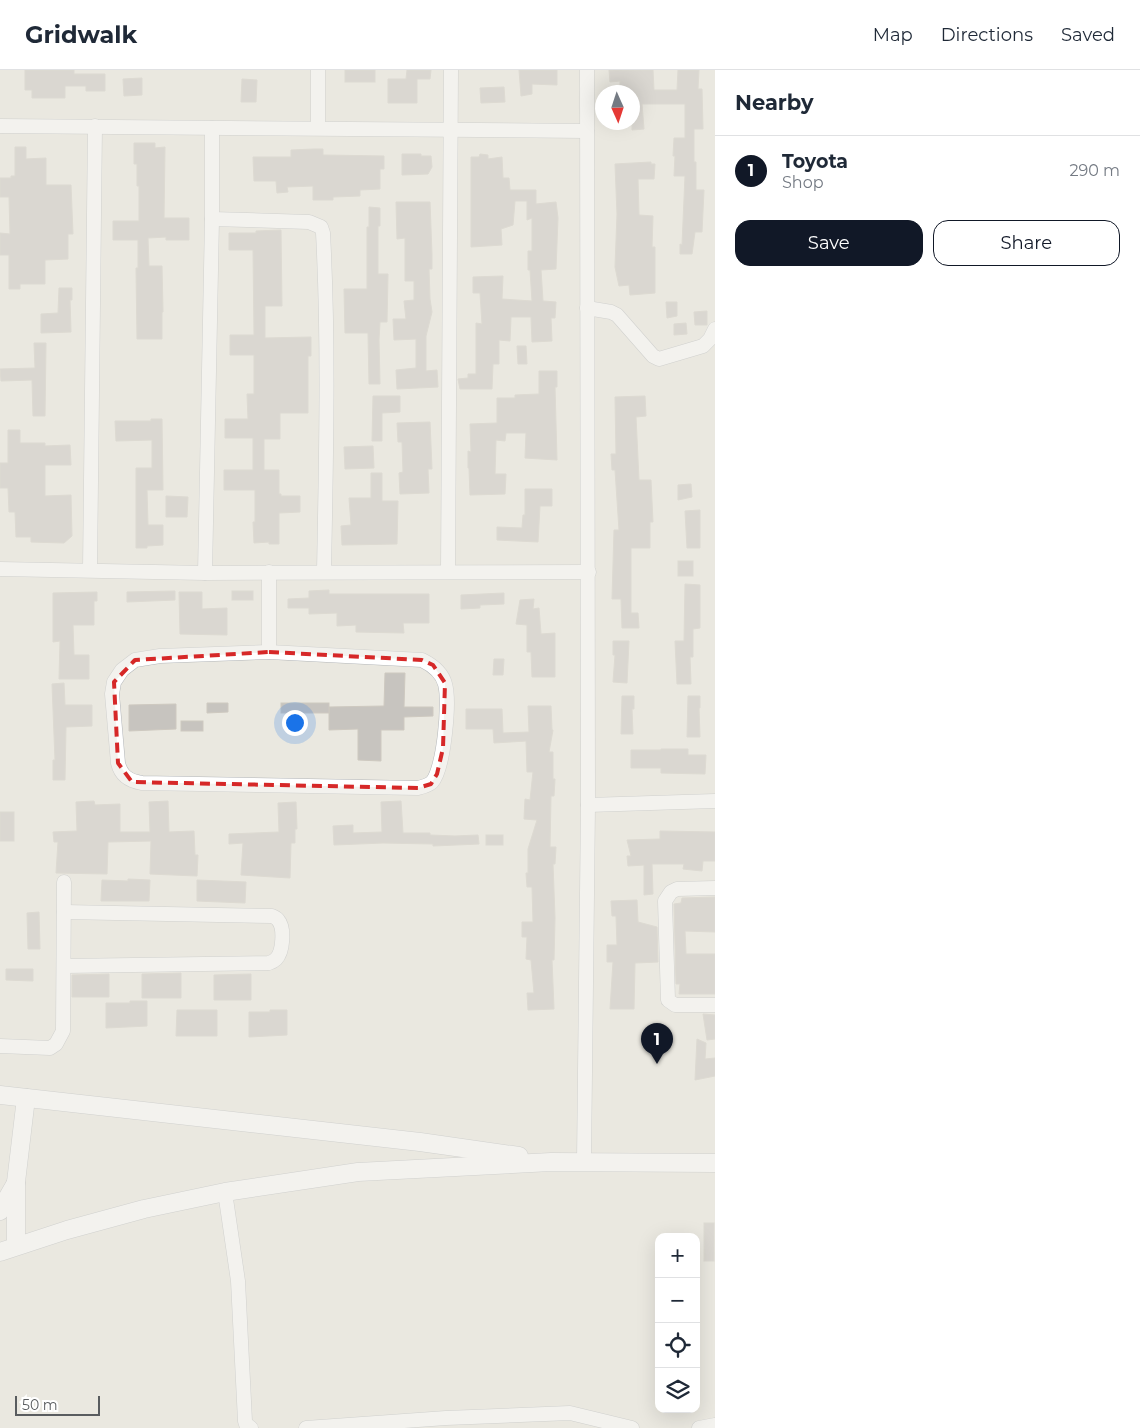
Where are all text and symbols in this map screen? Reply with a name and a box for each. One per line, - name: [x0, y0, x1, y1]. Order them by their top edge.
- text: Gridwalk: [25, 20, 137, 49]
- text: Map: [873, 24, 913, 46]
- text: Directions: [941, 24, 1033, 46]
- text: Saved: [1061, 24, 1115, 46]
- north arrow: [595, 85, 640, 130]
- text: Nearby: [735, 90, 814, 115]
- text: Toyota: [782, 150, 848, 173]
- text: 1: [748, 161, 754, 180]
- text: 290 m: [1069, 161, 1120, 180]
- text: Shop: [782, 173, 824, 192]
- button: Save: [735, 220, 923, 266]
- button: Share: [933, 220, 1120, 266]
- your location: [282, 710, 308, 736]
- pin: 1: [641, 1023, 673, 1064]
- map controls: [655, 1233, 700, 1413]
- button: +: [655, 1233, 700, 1278]
- button: −: [655, 1278, 700, 1323]
- button: locate: [655, 1323, 700, 1368]
- button: layers: [655, 1368, 700, 1413]
- scale bar: [15, 1393, 100, 1416]
- text: 50 m: [22, 1396, 58, 1414]

